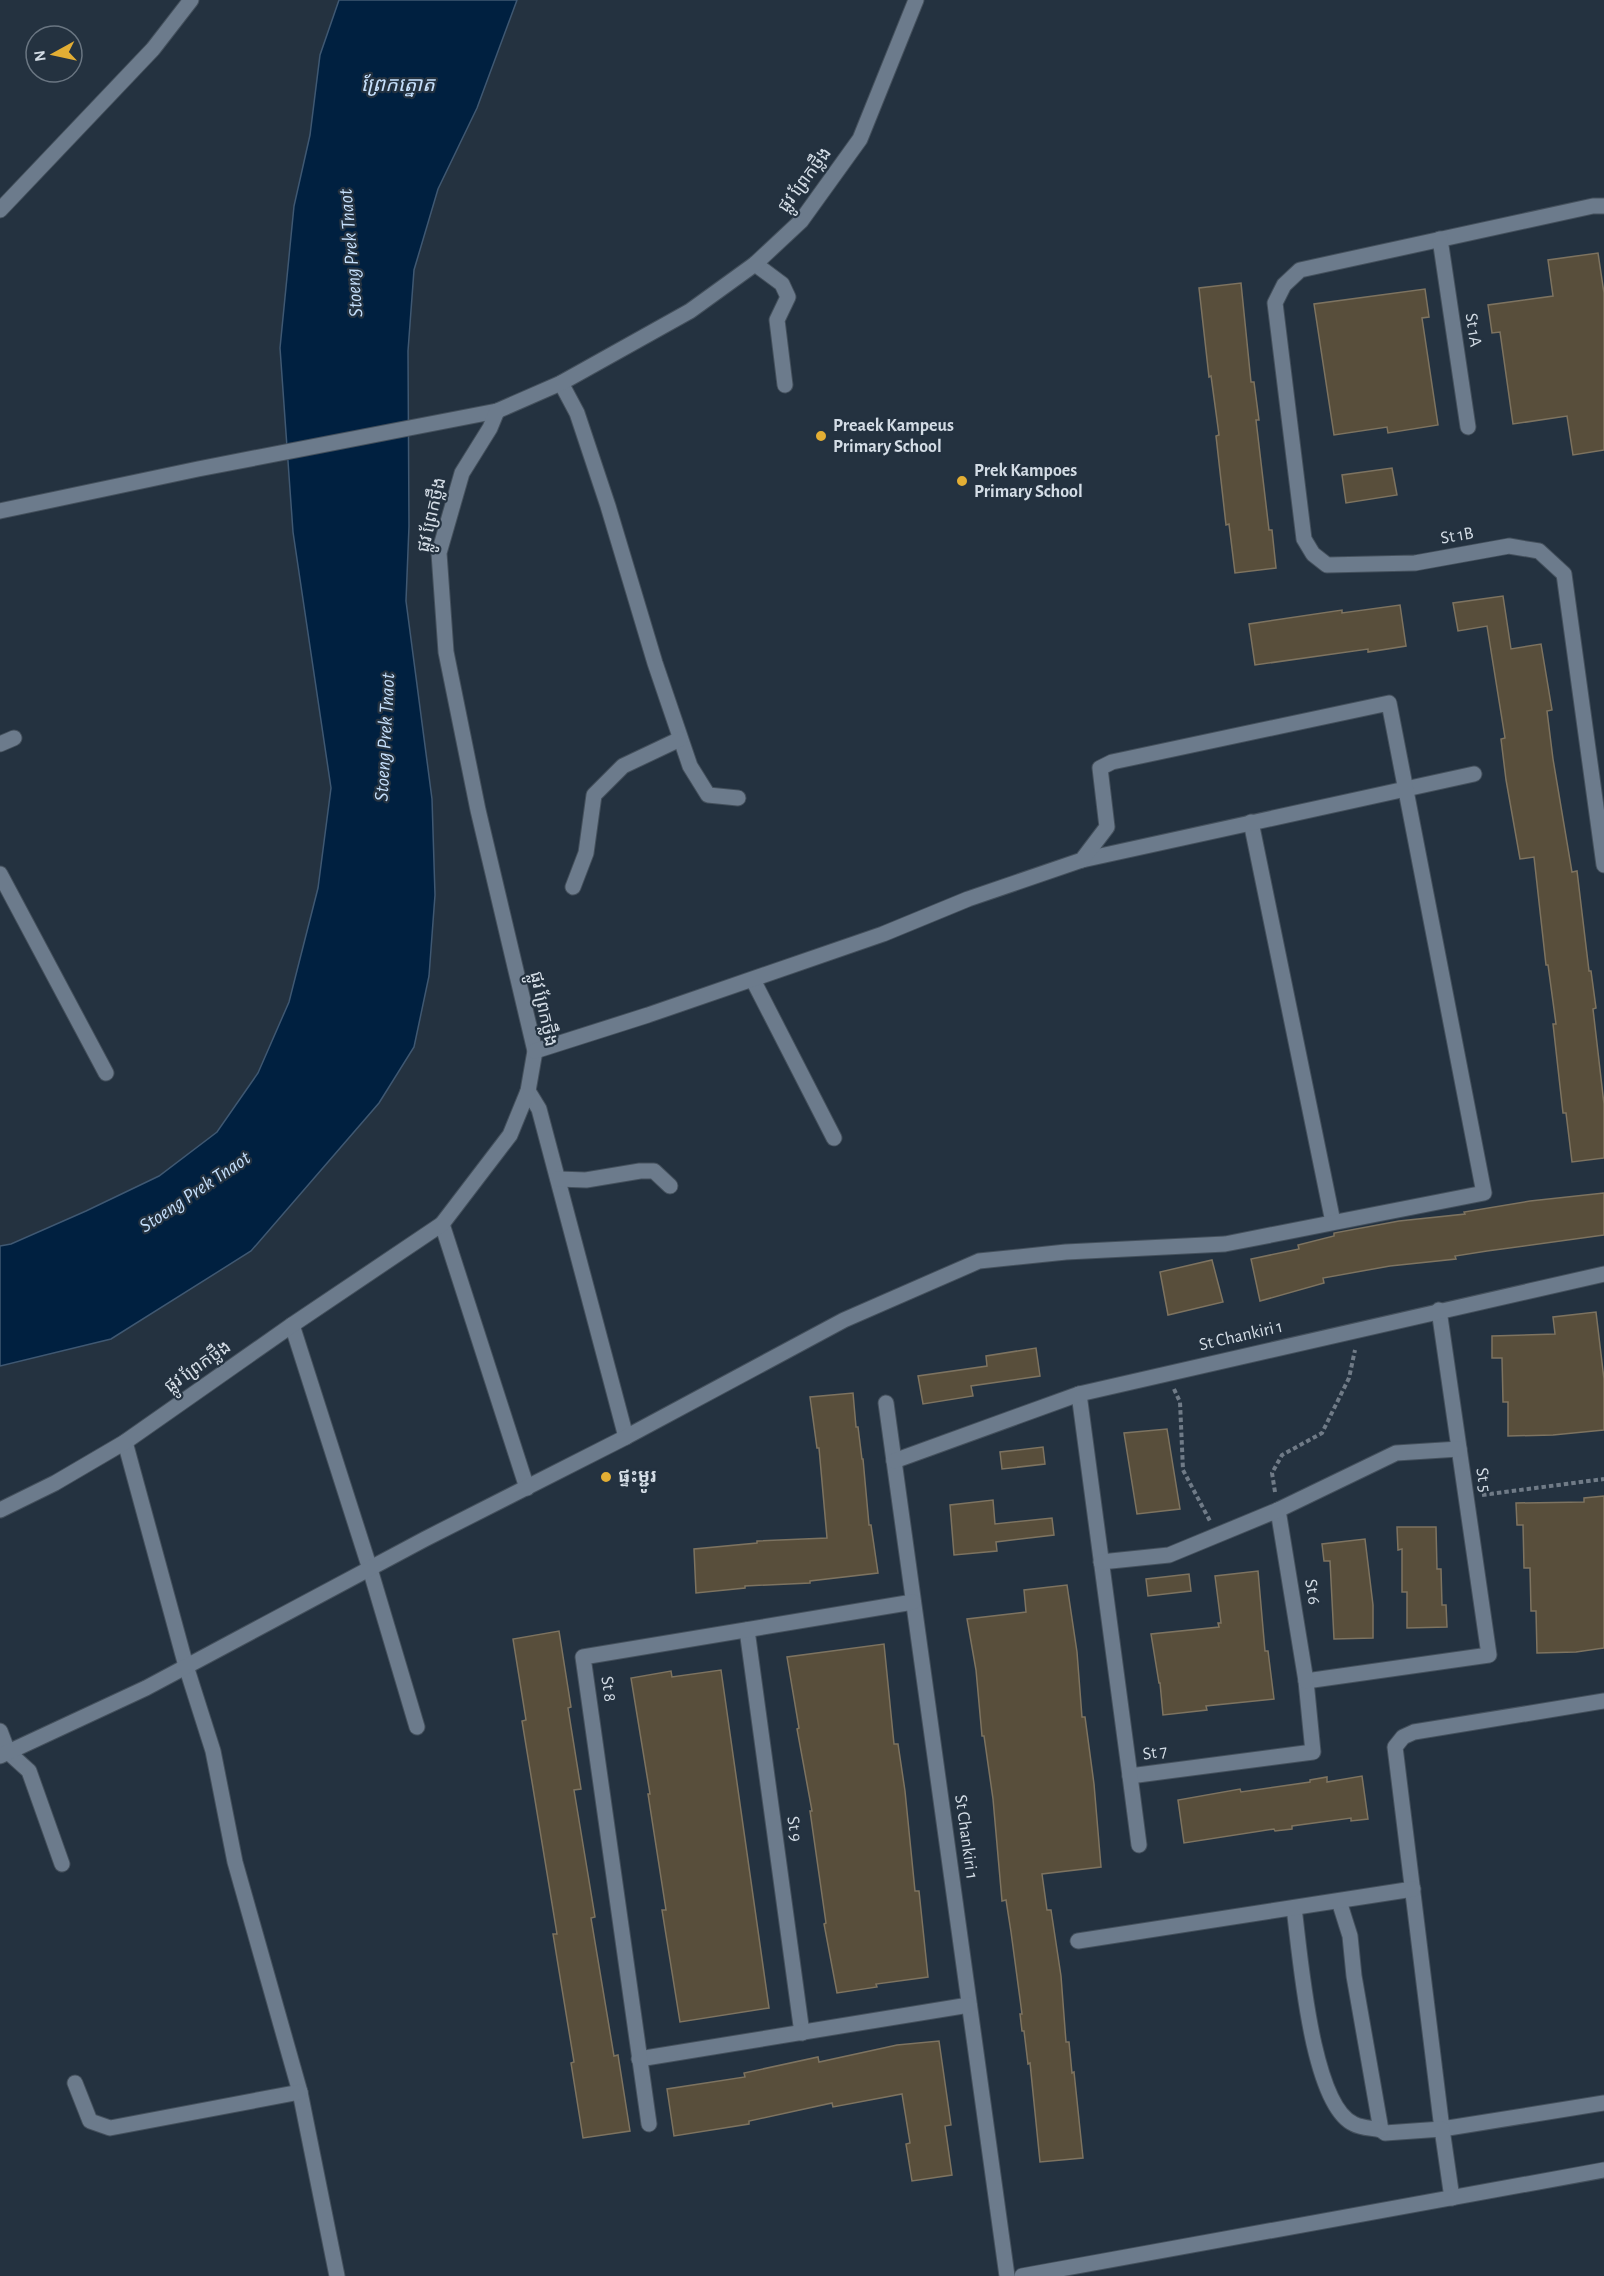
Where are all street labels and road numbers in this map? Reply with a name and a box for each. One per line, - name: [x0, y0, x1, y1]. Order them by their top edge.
- street label: ផ្លូវ ព្រែកថ្លឹង: [772, 142, 840, 220]
- street label: St 1A: [1461, 312, 1485, 349]
- street label: ផ្លូវ ព្រែកថ្លឹង: [411, 475, 456, 556]
- street label: St 1B: [1439, 524, 1475, 548]
- street label: ផ្លូវ ព្រែកថ្លឹង: [520, 969, 563, 1050]
- street label: St Chankiri 1: [1197, 1318, 1285, 1354]
- street label: ផ្លូវ ព្រែកថ្លឹង: [160, 1335, 238, 1401]
- street label: St 5: [1472, 1467, 1494, 1493]
- street label: St 6: [1301, 1578, 1323, 1606]
- street label: St 8: [597, 1675, 619, 1703]
- street label: St 7: [1142, 1742, 1168, 1764]
- street label: St Chankiri 1: [951, 1794, 981, 1880]
- street label: St 9: [783, 1815, 805, 1843]

